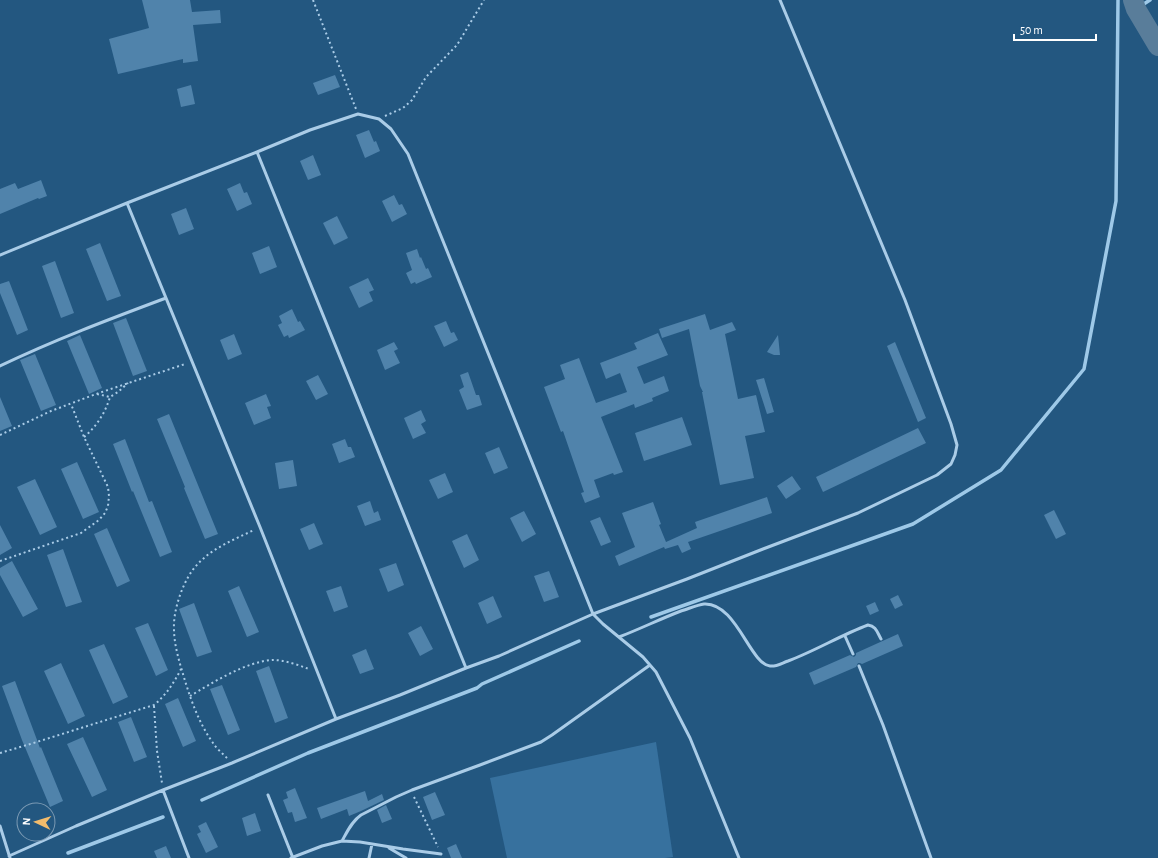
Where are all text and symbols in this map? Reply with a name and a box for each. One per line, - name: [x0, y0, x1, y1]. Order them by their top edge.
- scale bar: [1014, 16, 1096, 42]
- text: 50 m: [1020, 24, 1043, 36]
- north arrow: [16, 802, 56, 842]
- text: N: [21, 817, 32, 826]

